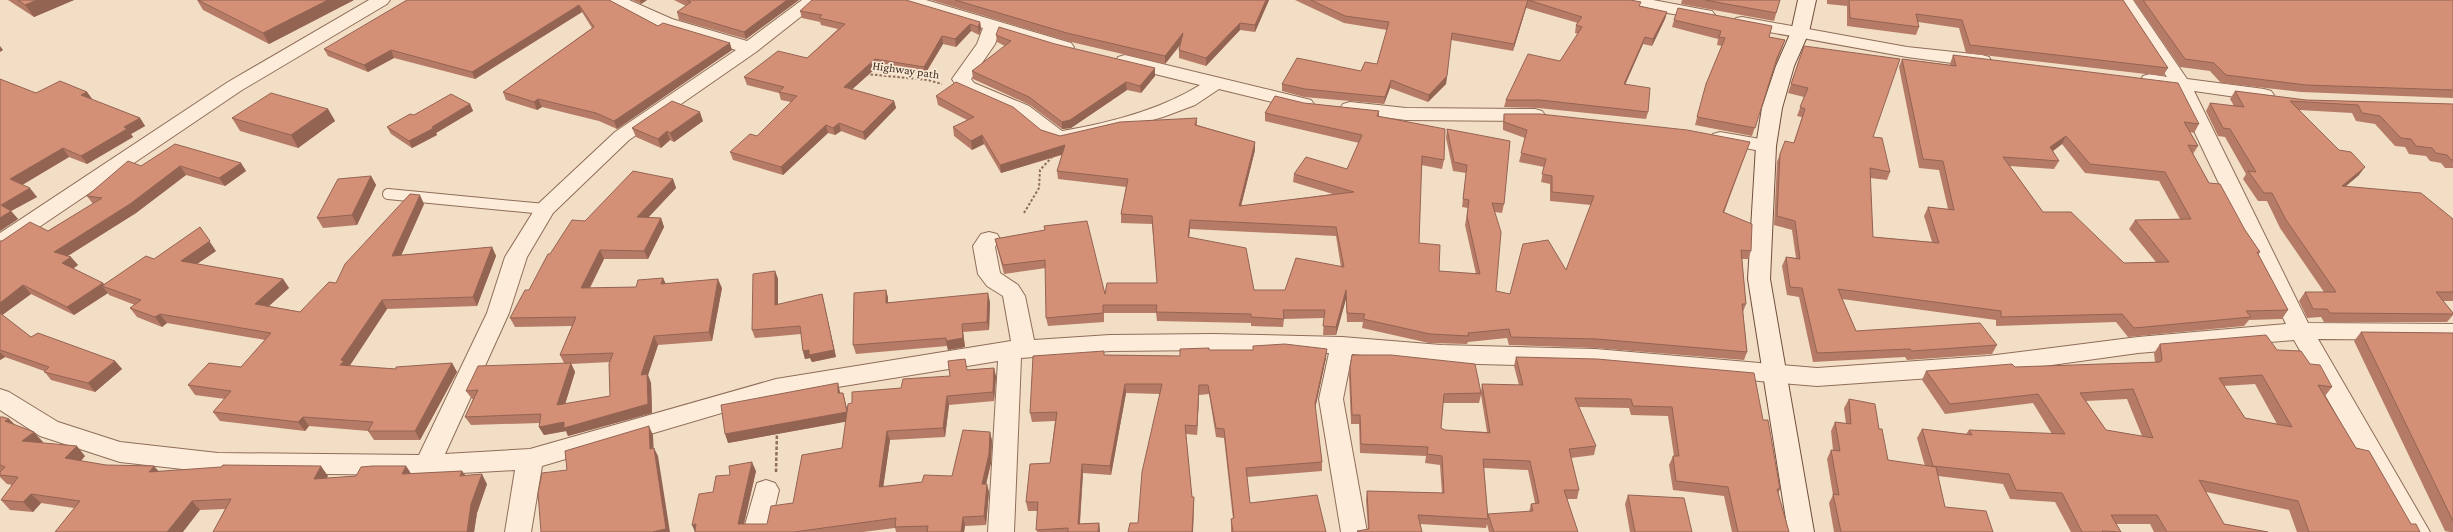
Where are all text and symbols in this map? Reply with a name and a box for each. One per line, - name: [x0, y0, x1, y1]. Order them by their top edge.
- street label: Highway path: [872, 58, 941, 82]

